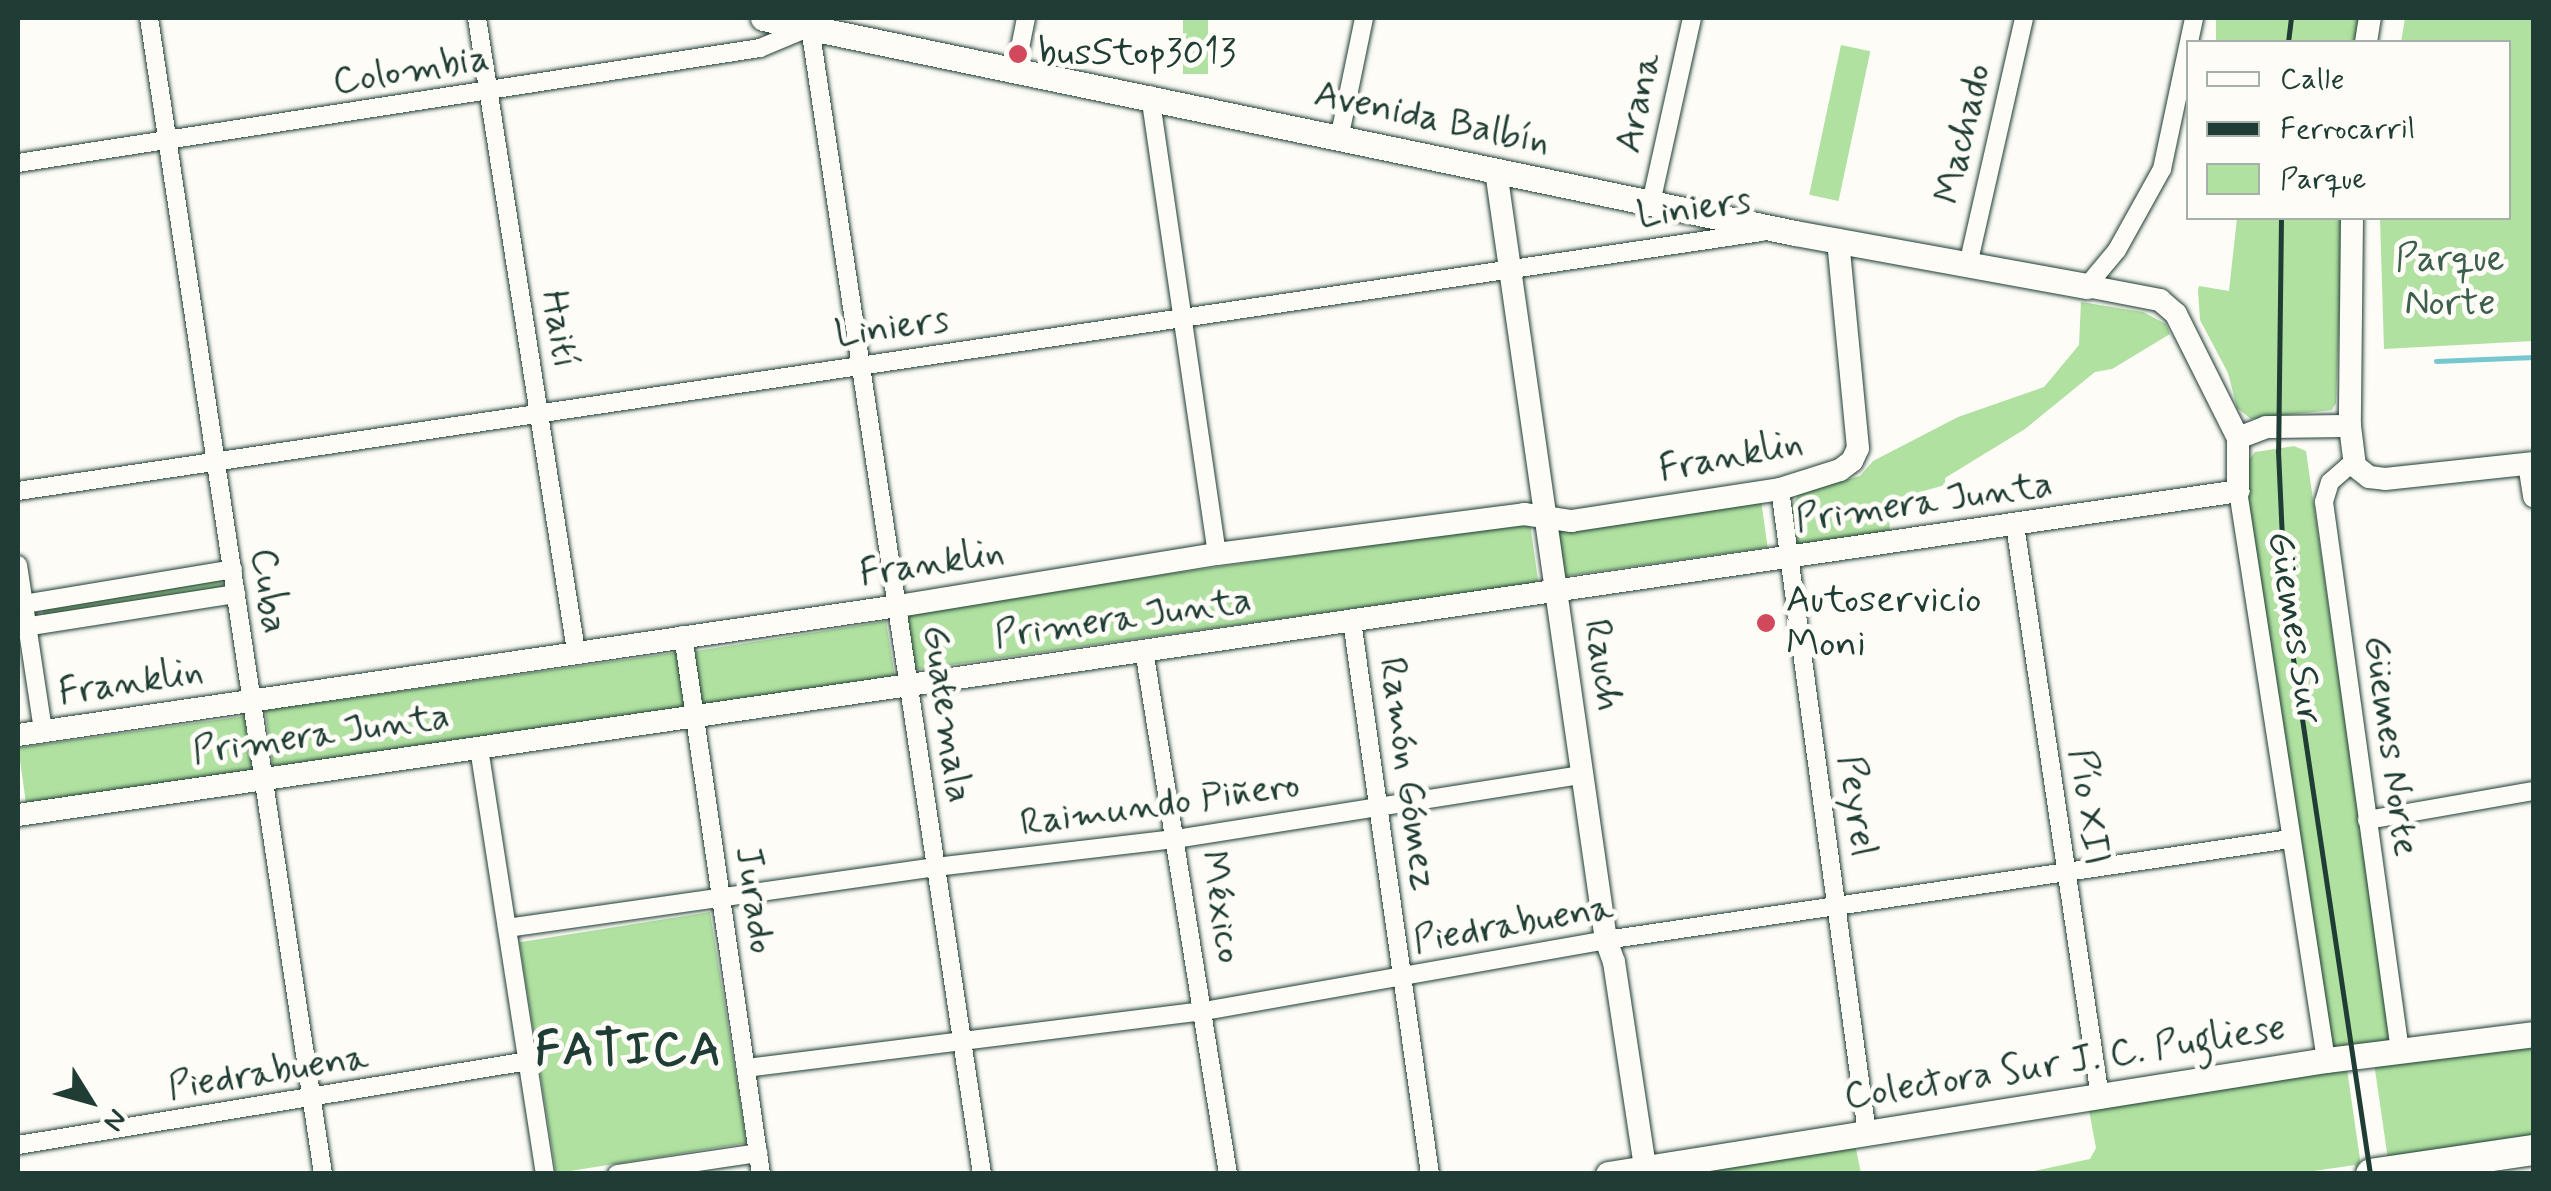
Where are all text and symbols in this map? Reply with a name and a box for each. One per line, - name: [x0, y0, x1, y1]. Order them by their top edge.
- place label: busStop3013: [1038, 31, 1236, 77]
- street label: Colombia: [330, 36, 492, 106]
- legend: [2186, 40, 2511, 220]
- marker: busStop3013: [1007, 43, 1029, 65]
- street label: Arana: [1606, 49, 1672, 157]
- street label: Machado: [1926, 59, 2002, 209]
- text: Calle: [2280, 60, 2345, 99]
- street label: Avenida Balbín: [1310, 72, 1554, 166]
- text: Ferrocarril: [2280, 110, 2415, 149]
- text: Parque: [2280, 160, 2366, 199]
- street label: Liniers: [1634, 178, 1754, 240]
- park label: Parque Norte: [2395, 237, 2505, 326]
- street label: Haití: [530, 287, 588, 371]
- street label: Liniers: [832, 297, 952, 359]
- street label: Franklin: [1655, 421, 1807, 493]
- street label: Primera Junta: [1797, 463, 2051, 543]
- street label: Franklin: [856, 530, 1008, 598]
- street label: Güemes Sur: [2257, 530, 2331, 726]
- street label: Cuba: [239, 545, 297, 637]
- place label: Autoservicio Moni: [1786, 578, 1981, 668]
- street label: Primera Junta: [996, 579, 1250, 659]
- marker: Autoservicio Moni: [1755, 612, 1777, 634]
- street label: Rauch: [1573, 616, 1631, 714]
- street label: Guatemala: [911, 622, 981, 806]
- street label: Güemes Norte: [2352, 631, 2428, 861]
- street label: Franklin: [55, 649, 207, 717]
- street label: Ramón Gómez: [1368, 655, 1446, 893]
- street label: Primera Junta: [194, 695, 448, 775]
- street label: Pío XII: [2057, 742, 2119, 872]
- street label: Peyrel: [1826, 752, 1886, 860]
- street label: Raimundo Piñero: [1018, 763, 1302, 847]
- street label: Jurado: [724, 843, 784, 957]
- street label: México: [1189, 847, 1251, 967]
- street label: Piedrabuena: [1410, 885, 1616, 965]
- street label: Colectora Sur J. C. Pugliese: [1843, 1006, 2287, 1120]
- district label: FATICA: [533, 1022, 725, 1080]
- street label: Piedrabuena: [165, 1035, 371, 1111]
- north arrow: [40, 1051, 140, 1151]
- text: N: [94, 1101, 135, 1138]

